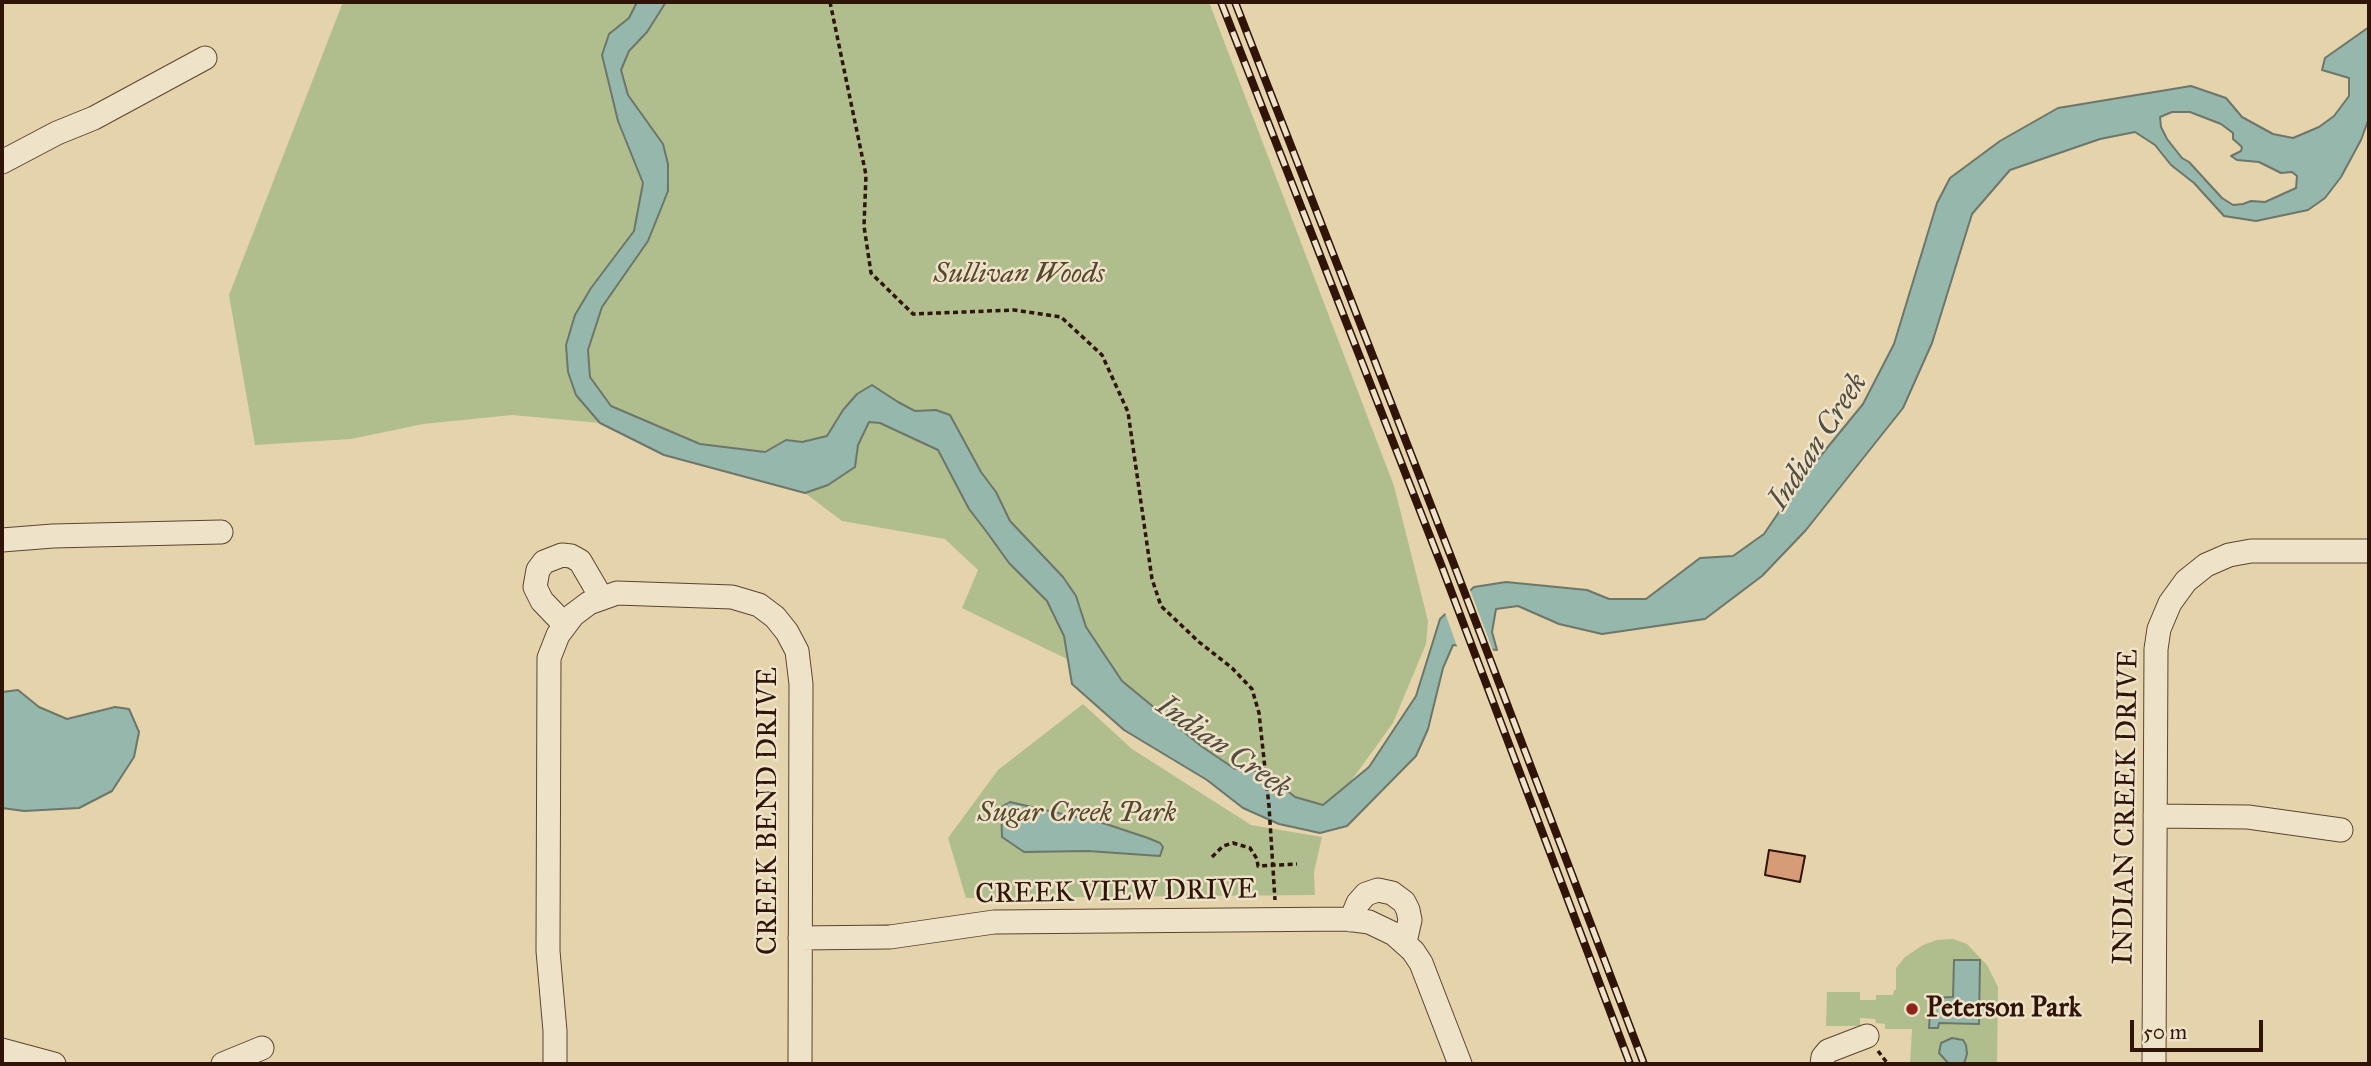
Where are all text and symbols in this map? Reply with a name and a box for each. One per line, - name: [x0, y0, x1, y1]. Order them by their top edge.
- park label: Sullivan Woods: [933, 258, 1105, 292]
- water label: Indian Creek: [1762, 367, 1876, 517]
- street label: INDIAN CREEK DRIVE: [2107, 649, 2147, 965]
- street label: CREEK BEND DRIVE: [752, 667, 786, 955]
- water label: Indian Creek: [1149, 689, 1297, 807]
- park label: Sugar Creek Park: [978, 797, 1176, 831]
- street label: CREEK VIEW DRIVE: [975, 874, 1257, 912]
- place label: Peterson Park: [1926, 992, 2081, 1026]
- marker: Peterson Park: [1904, 1001, 1920, 1017]
- scale bar: [2133, 1006, 2266, 1050]
- text: 50 m: [2143, 1019, 2187, 1045]

